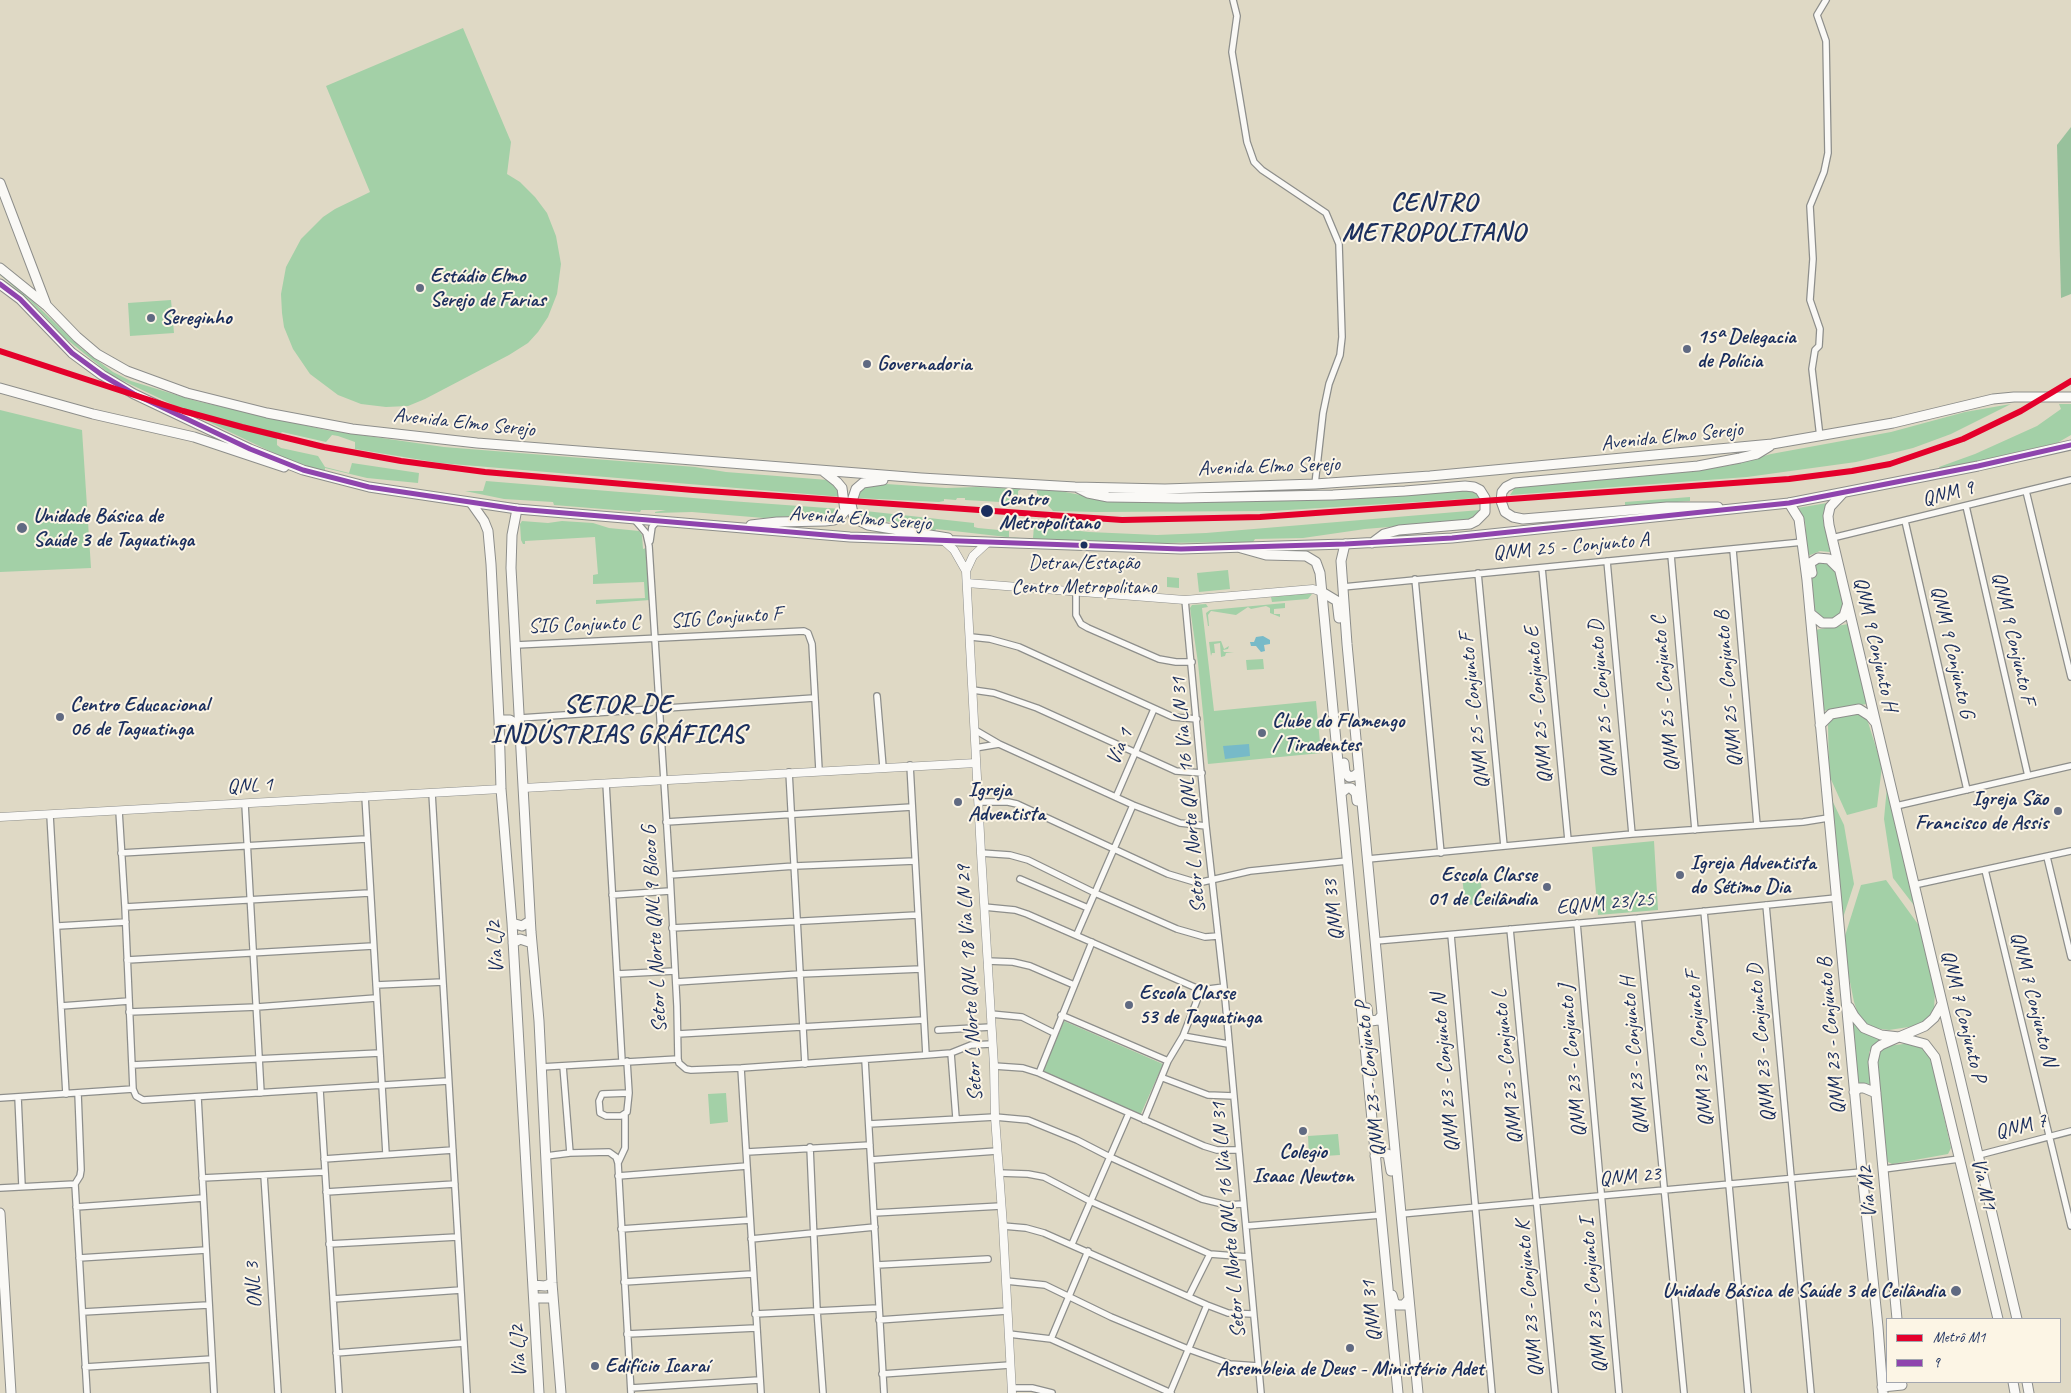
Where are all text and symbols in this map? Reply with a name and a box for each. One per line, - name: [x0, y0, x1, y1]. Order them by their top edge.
- district label: CENTRO METROPOLITANO: [1341, 187, 1527, 248]
- place label: Estádio Elmo Serejo de Farias: [430, 263, 546, 313]
- marker: Estádio Elmo Serejo de Farias: [414, 282, 426, 294]
- place label: Sereginho: [161, 305, 231, 331]
- marker: Sereginho: [145, 312, 157, 324]
- place label: 15ª Delegacia de Polícia: [1697, 324, 1796, 374]
- marker: 15ª Delegacia de Polícia: [1681, 343, 1693, 355]
- place label: Governadoria: [877, 351, 972, 377]
- marker: Governadoria: [861, 358, 873, 370]
- street label: Avenida Elmo Serejo: [392, 403, 536, 443]
- street label: Avenida Elmo Serejo: [1600, 417, 1744, 457]
- street label: Avenida Elmo Serejo: [1197, 452, 1341, 482]
- street label: QNM 9: [1920, 475, 1976, 513]
- place label: Centro Metropolitano: [999, 486, 1100, 536]
- street label: Avenida Elmo Serejo: [788, 501, 932, 537]
- place label: Unidade Básica de Saúde 3 de Taguatinga: [33, 503, 194, 553]
- marker: Centro Metropolitano: [979, 503, 995, 519]
- marker: Unidade Básica de Saúde 3 de Taguatinga: [15, 521, 29, 535]
- street label: QNM 25 - Conjunto A: [1492, 528, 1650, 566]
- marker: Detran/Estação Centro Metropolitano: [1079, 540, 1089, 550]
- place label: Detran/Estação Centro Metropolitano: [1012, 552, 1156, 599]
- street label: QNM 9 Conjunto F: [1986, 570, 2040, 706]
- street label: QNM 9 Conjunto H: [1847, 575, 1903, 713]
- street label: QNM 9 Conjunto G: [1925, 583, 1979, 721]
- street label: SIG Conjunto F: [669, 602, 783, 634]
- street label: SIG Conjunto C: [528, 610, 640, 640]
- street label: QNM 25 - Conjunto B: [1710, 610, 1748, 768]
- street label: QNM 25 - Conjunto C: [1647, 615, 1685, 773]
- street label: QNM 25 - Conjunto D: [1584, 619, 1622, 779]
- street label: QNM 25 - Conjunto E: [1520, 626, 1558, 784]
- street label: QNM 25 - Conjunto F: [1454, 632, 1496, 790]
- street label: Setor L Norte QNL 16 Via LN 31: [1166, 676, 1212, 914]
- district label: SETOR DE INDÚSTRIAS GRÁFICAS: [489, 689, 747, 750]
- place label: Centro Educacional 06 de Taguatinga: [70, 692, 209, 742]
- place label: Clube do Flamengo / Tiradentes: [1272, 708, 1404, 758]
- marker: Centro Educacional 06 de Taguatinga: [54, 711, 66, 723]
- street label: Via 1: [1101, 725, 1139, 769]
- marker: Clube do Flamengo / Tiradentes: [1256, 727, 1268, 739]
- street label: QNL 1: [226, 772, 274, 800]
- place label: Igreja Adventista: [968, 777, 1045, 827]
- place label: Igreja São Francisco de Assis: [1915, 786, 2048, 836]
- marker: Igreja Adventista: [952, 796, 964, 808]
- marker: Igreja São Francisco de Assis: [2052, 805, 2064, 817]
- street label: Setor L Norte QNL 9 Bloco G: [637, 825, 673, 1033]
- place label: Igreja Adventista do Sétimo Dia: [1690, 850, 1816, 900]
- place label: Escola Classe 01 de Ceilândia: [1428, 862, 1537, 912]
- street label: Setor L Norte QNL 18 Via LN 29: [951, 864, 989, 1102]
- marker: Igreja Adventista do Sétimo Dia: [1674, 869, 1686, 881]
- street label: QNM 33: [1318, 878, 1350, 942]
- marker: Escola Classe 01 de Ceilândia: [1541, 881, 1553, 893]
- street label: EQNM 23/25: [1555, 887, 1655, 921]
- street label: Via LJ2: [482, 920, 510, 974]
- street label: QNM 7 Conjunto N: [2004, 929, 2062, 1069]
- street label: QNM 7 Conjunto P: [1934, 948, 1992, 1084]
- street label: QNM 23 - Conjunto B: [1813, 957, 1851, 1115]
- street label: QNM 23 - Conjunto D: [1743, 963, 1781, 1123]
- street label: QNM 23 - Conjunto F: [1681, 970, 1719, 1128]
- street label: QNM 23 - Conjunto H: [1616, 976, 1654, 1136]
- place label: Escola Classe 53 de Taguatinga: [1139, 980, 1261, 1030]
- street label: QNM 23 - Conjunto J: [1554, 984, 1592, 1138]
- street label: QNM 23 - Conjunto L: [1487, 989, 1529, 1145]
- street label: QNM 23 - Conjunto N: [1427, 993, 1465, 1153]
- marker: Escola Classe 53 de Taguatinga: [1123, 999, 1135, 1011]
- street label: QNM 23 - Conjunto P: [1350, 1000, 1392, 1158]
- street label: Setor L Norte QNL 16 Via LN 31: [1206, 1101, 1252, 1339]
- street label: QNM 7: [1993, 1108, 2049, 1146]
- marker: Colegio Isaac Newton: [1297, 1125, 1309, 1137]
- place label: Colegio Isaac Newton: [1252, 1139, 1354, 1189]
- street label: Via M1: [1965, 1156, 2001, 1212]
- street label: QNM 23: [1598, 1162, 1662, 1192]
- street label: Via M2: [1853, 1165, 1883, 1219]
- street label: QNM 23 - Conjunto I: [1575, 1218, 1613, 1374]
- street label: QNM 23 - Conjunto K: [1511, 1220, 1549, 1378]
- street label: ONL 3: [240, 1261, 268, 1309]
- place label: Unidade Básica de Saúde 3 de Ceilândia: [1662, 1278, 1945, 1304]
- street label: QNM 31: [1356, 1279, 1388, 1343]
- marker: Unidade Básica de Saúde 3 de Ceilândia: [1949, 1284, 1963, 1298]
- legend: [1886, 1318, 2061, 1383]
- street label: Via LJ2: [505, 1324, 533, 1378]
- text: Metrô M1: [1933, 1328, 1986, 1347]
- marker: Assembleia de Deus - Ministério Adet: [1344, 1342, 1356, 1354]
- place label: Edifício Icaraí: [605, 1353, 709, 1379]
- text: 9: [1933, 1353, 1940, 1372]
- place label: Assembleia de Deus - Ministério Adet: [1216, 1356, 1484, 1382]
- marker: Edifício Icaraí: [589, 1360, 601, 1372]

